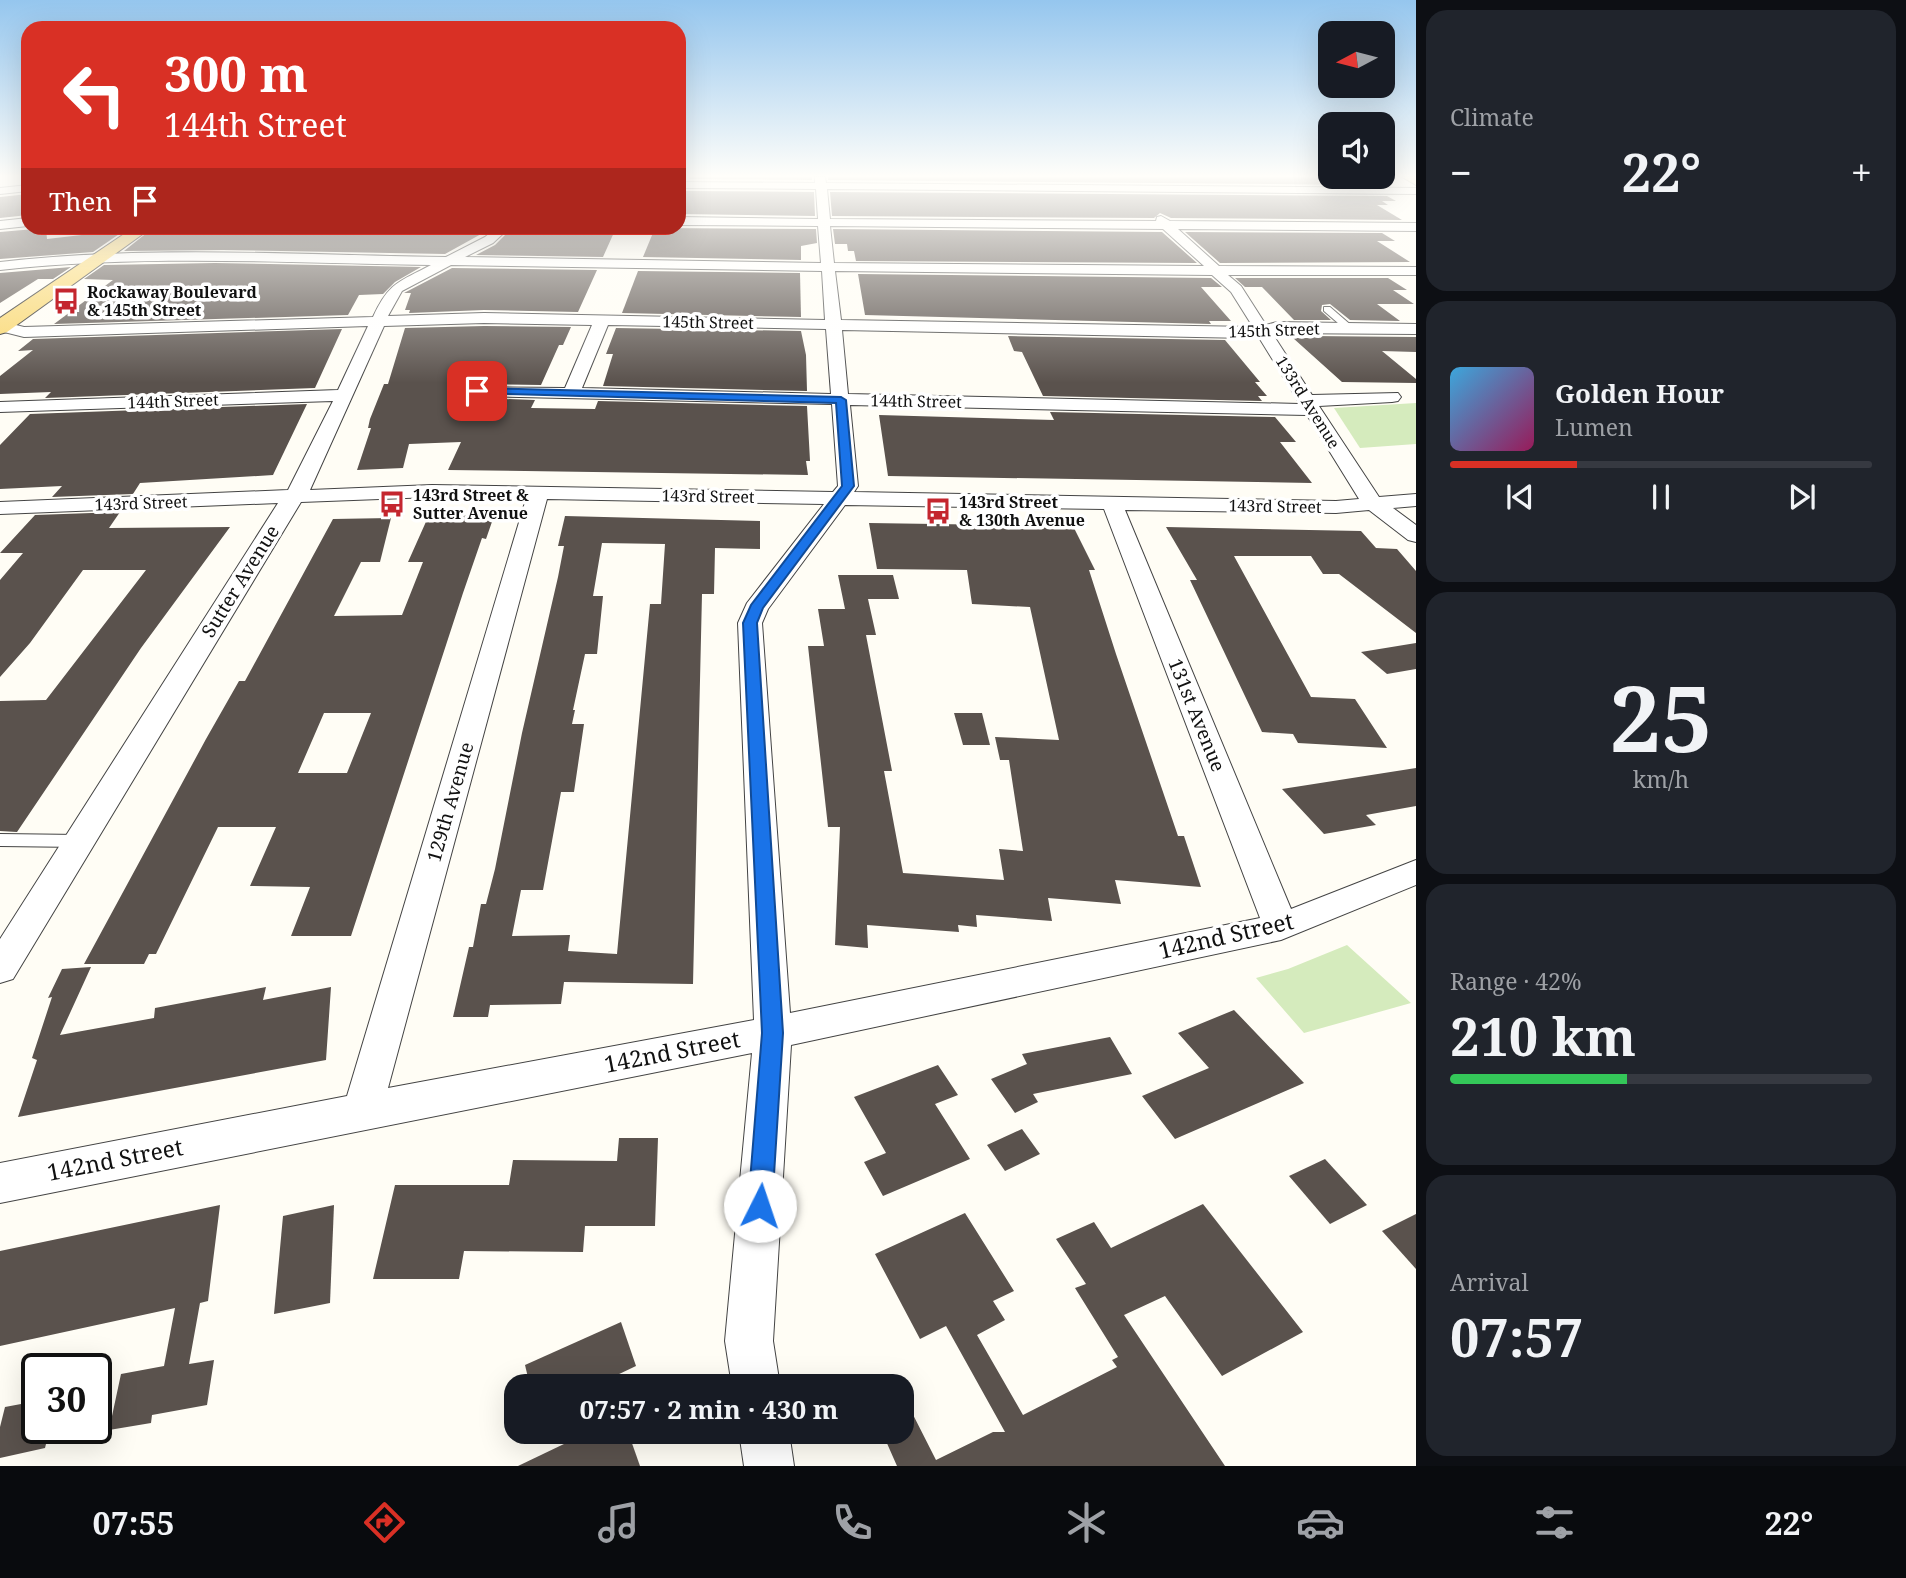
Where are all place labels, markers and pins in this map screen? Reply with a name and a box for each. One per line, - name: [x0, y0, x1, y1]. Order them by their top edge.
- place label: Rockaway Boulevard & 145th Street: [87, 281, 258, 321]
- bus stop icon: Rockaway Boulevard & 145th Street: [51, 286, 81, 316]
- pin: [447, 361, 507, 421]
- place label: 143rd Street & Sutter Avenue: [413, 484, 529, 524]
- bus stop icon: 143rd Street & Sutter Avenue: [377, 489, 407, 519]
- place label: 143rd Street & 130th Avenue: [959, 491, 1085, 531]
- bus stop icon: 143rd Street & 130th Avenue: [923, 496, 953, 526]

